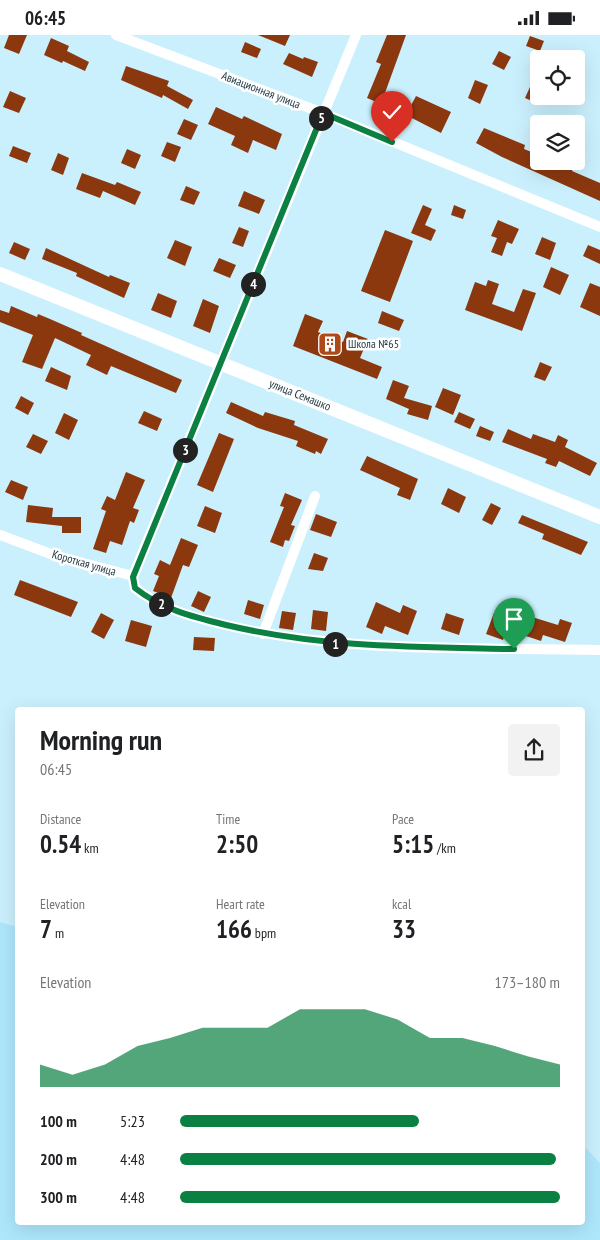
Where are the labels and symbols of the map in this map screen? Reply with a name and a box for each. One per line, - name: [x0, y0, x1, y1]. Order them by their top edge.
- street label: Авиационная улица: [220, 68, 303, 112]
- pin: [371, 91, 413, 142]
- pin: 5: [308, 105, 334, 131]
- pin: 4: [240, 271, 266, 297]
- building icon: Школа №65: [317, 331, 343, 357]
- place label: Школа №65: [348, 336, 399, 351]
- street label: улица Семашко: [267, 375, 333, 414]
- pin: 3: [172, 437, 198, 463]
- street label: Короткая улица: [50, 546, 118, 579]
- pin: 2: [148, 591, 174, 617]
- pin: [493, 598, 535, 649]
- pin: 1: [322, 631, 348, 657]

